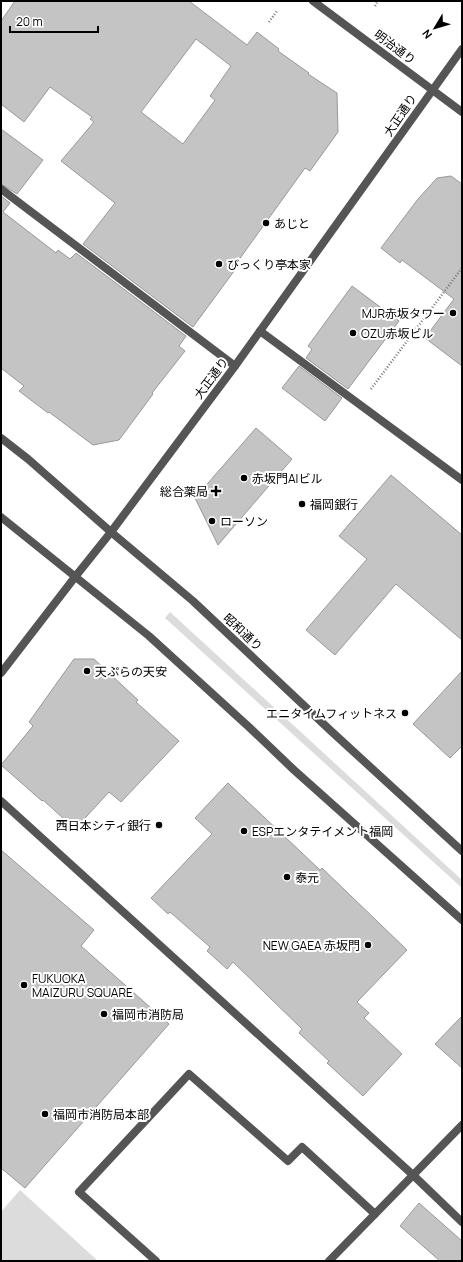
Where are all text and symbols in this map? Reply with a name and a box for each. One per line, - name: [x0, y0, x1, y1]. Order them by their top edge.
- scale bar: [10, 8, 98, 34]
- north arrow: [415, 8, 455, 48]
- text: 20 m: [16, 13, 43, 30]
- street label: 明治通り: [371, 26, 419, 68]
- text: N: [418, 27, 435, 42]
- street label: 大正通り: [380, 90, 420, 140]
- place label: あじと: [274, 215, 310, 232]
- marker: あじと: [261, 218, 271, 228]
- place label: びっくり亭本家: [227, 256, 311, 273]
- marker: びっくり亭本家: [214, 259, 224, 269]
- place label: MJR赤坂タワー: [362, 305, 445, 322]
- marker: MJR赤坂タワー: [448, 308, 458, 318]
- place label: OZU赤坂ビル: [361, 325, 433, 342]
- marker: OZU赤坂ビル: [348, 328, 358, 338]
- street label: 大正通り: [190, 354, 232, 402]
- place label: 赤坂門AIビル: [252, 470, 322, 487]
- marker: 赤坂門AIビル: [239, 473, 249, 483]
- place label: 総合薬局: [160, 483, 208, 500]
- marker: 総合薬局: [211, 486, 221, 496]
- place label: 福岡銀行: [310, 496, 358, 513]
- marker: 福岡銀行: [297, 499, 307, 509]
- place label: ローソン: [220, 513, 268, 530]
- marker: ローソン: [207, 516, 217, 526]
- street label: 昭和通り: [220, 609, 266, 655]
- place label: 天ぷらの天安: [95, 663, 167, 680]
- marker: 天ぷらの天安: [82, 666, 92, 676]
- place label: エニタイムフィットネス: [266, 705, 397, 722]
- marker: エニタイムフィットネス: [400, 708, 410, 718]
- place label: 西日本シティ銀行: [56, 817, 151, 834]
- marker: 西日本シティ銀行: [154, 820, 164, 830]
- place label: ESPエンタテイメント福岡: [252, 823, 393, 840]
- marker: ESPエンタテイメント福岡: [239, 826, 249, 836]
- place label: 泰元: [295, 869, 319, 886]
- marker: 泰元: [282, 872, 292, 882]
- place label: NEW GAEA 赤坂門: [263, 937, 360, 954]
- marker: NEW GAEA 赤坂門: [363, 940, 373, 950]
- place label: FUKUOKA MAIZURU SQUARE: [32, 970, 133, 1001]
- marker: FUKUOKA MAIZURU SQUARE: [19, 980, 29, 990]
- place label: 福岡市消防局: [112, 1006, 184, 1023]
- marker: 福岡市消防局: [99, 1009, 109, 1019]
- place label: 福岡市消防局本部: [53, 1106, 149, 1123]
- marker: 福岡市消防局本部: [40, 1109, 50, 1119]

